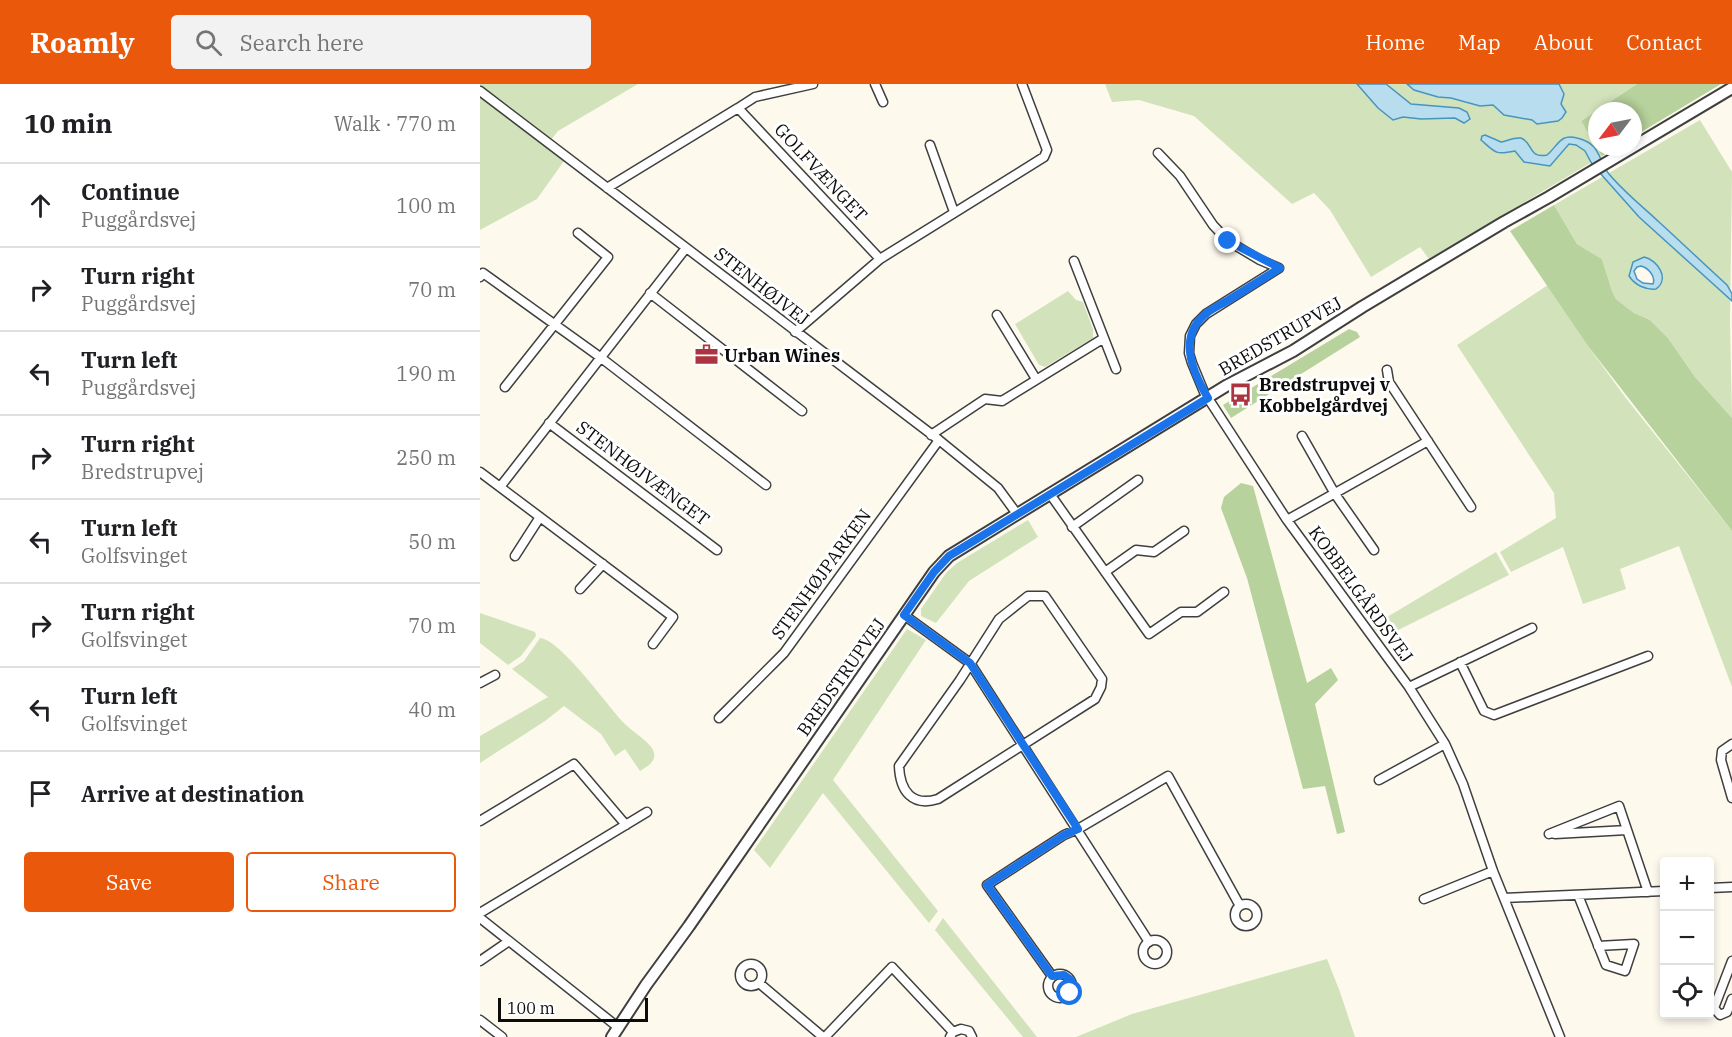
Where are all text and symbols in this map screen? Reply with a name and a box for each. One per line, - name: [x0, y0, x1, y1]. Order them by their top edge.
- search box: [171, 15, 591, 69]
- text: Roamly: [30, 24, 135, 61]
- icon: search: [192, 26, 225, 59]
- text: Search here: [240, 28, 364, 57]
- text: Home: [1365, 28, 1425, 56]
- text: Map: [1458, 28, 1501, 56]
- text: About: [1534, 28, 1593, 56]
- text: Contact: [1626, 28, 1702, 56]
- north arrow: [1588, 102, 1642, 156]
- text: 10 min: [24, 106, 112, 140]
- text: Walk · 770 m: [334, 110, 456, 137]
- street label: GOLFVÆNGET: [770, 118, 873, 226]
- text: Continue: [81, 177, 180, 206]
- icon: ahead: [24, 189, 57, 222]
- text: 100 m: [396, 192, 456, 219]
- text: Puggårdsvej: [81, 206, 196, 233]
- route end: [1214, 227, 1240, 253]
- street label: STENHØJVEJ: [710, 242, 814, 330]
- text: Turn right: [81, 261, 195, 290]
- icon: right: [24, 273, 57, 306]
- text: 70 m: [408, 276, 456, 303]
- text: Puggårdsvej: [81, 290, 196, 317]
- street label: BREDSTRUPVEJ: [1214, 291, 1346, 381]
- office icon: Urban Wines: [693, 342, 719, 368]
- place label: Urban Wines: [724, 344, 840, 367]
- text: Turn left: [81, 345, 177, 374]
- icon: left: [24, 357, 57, 390]
- text: 190 m: [396, 360, 456, 387]
- place label: Bredstrupvej v Kobbelgårdvej: [1259, 373, 1391, 417]
- text: Puggårdsvej: [81, 374, 196, 401]
- bus stop icon: Bredstrupvej v Kobbelgårdvej: [1228, 381, 1254, 407]
- street label: STENHØJVÆNGET: [572, 415, 714, 531]
- text: Turn right: [81, 429, 195, 458]
- icon: right: [24, 441, 57, 474]
- text: 250 m: [396, 444, 456, 471]
- text: Bredstrupvej: [81, 458, 204, 485]
- street label: STENHØJPARKEN: [766, 504, 876, 644]
- text: Turn left: [81, 513, 177, 542]
- street label: KOBBELGÅRDSVEJ: [1304, 521, 1419, 667]
- icon: left: [24, 525, 57, 558]
- text: 50 m: [408, 528, 456, 555]
- text: Golfsvinget: [81, 542, 187, 569]
- text: Turn right: [81, 597, 195, 626]
- icon: right: [24, 609, 57, 642]
- text: 70 m: [408, 612, 456, 639]
- street label: BREDSTRUPVEJ: [792, 614, 890, 740]
- text: Golfsvinget: [81, 626, 187, 653]
- text: Turn left: [81, 681, 177, 710]
- icon: left: [24, 693, 57, 726]
- text: 40 m: [408, 696, 456, 723]
- text: Golfsvinget: [81, 710, 187, 737]
- icon: arrive: [24, 777, 57, 810]
- text: Arrive at destination: [81, 779, 304, 808]
- button: Save: [24, 852, 234, 912]
- button: Share: [246, 852, 456, 912]
- map controls: [1660, 857, 1714, 1019]
- button: +: [1660, 857, 1714, 911]
- button: −: [1660, 911, 1714, 965]
- button: locate: [1660, 965, 1714, 1019]
- route start: [1056, 979, 1082, 1005]
- scale bar: [498, 995, 648, 1022]
- text: 100 m: [507, 998, 555, 1018]

